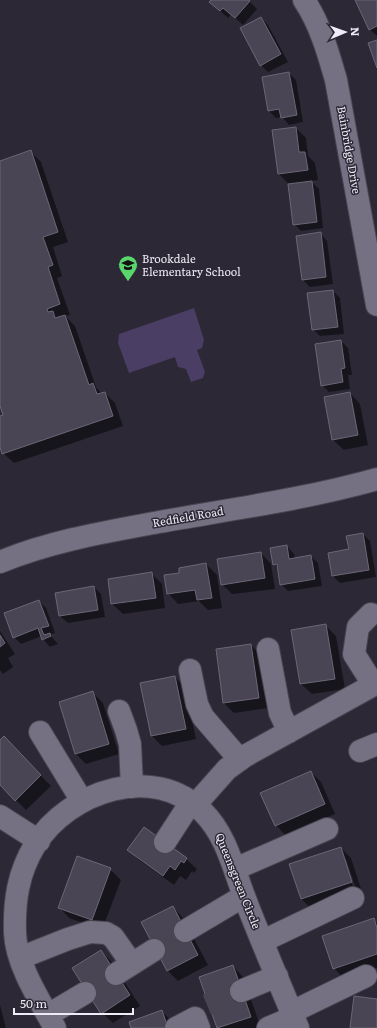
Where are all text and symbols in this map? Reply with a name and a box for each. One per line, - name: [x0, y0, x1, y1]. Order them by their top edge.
- north arrow: [325, 12, 365, 52]
- text: N: [348, 27, 364, 37]
- street label: Bainbridge Drive: [334, 105, 366, 195]
- place label: Brookdale Elementary School: [142, 250, 241, 279]
- school or university icon: Brookdale Elementary School: [117, 254, 139, 282]
- street label: Redfield Road: [151, 502, 225, 530]
- street label: Queensgreen Circle: [212, 830, 266, 931]
- scale bar: [14, 990, 133, 1016]
- text: 50 m: [20, 994, 47, 1012]

